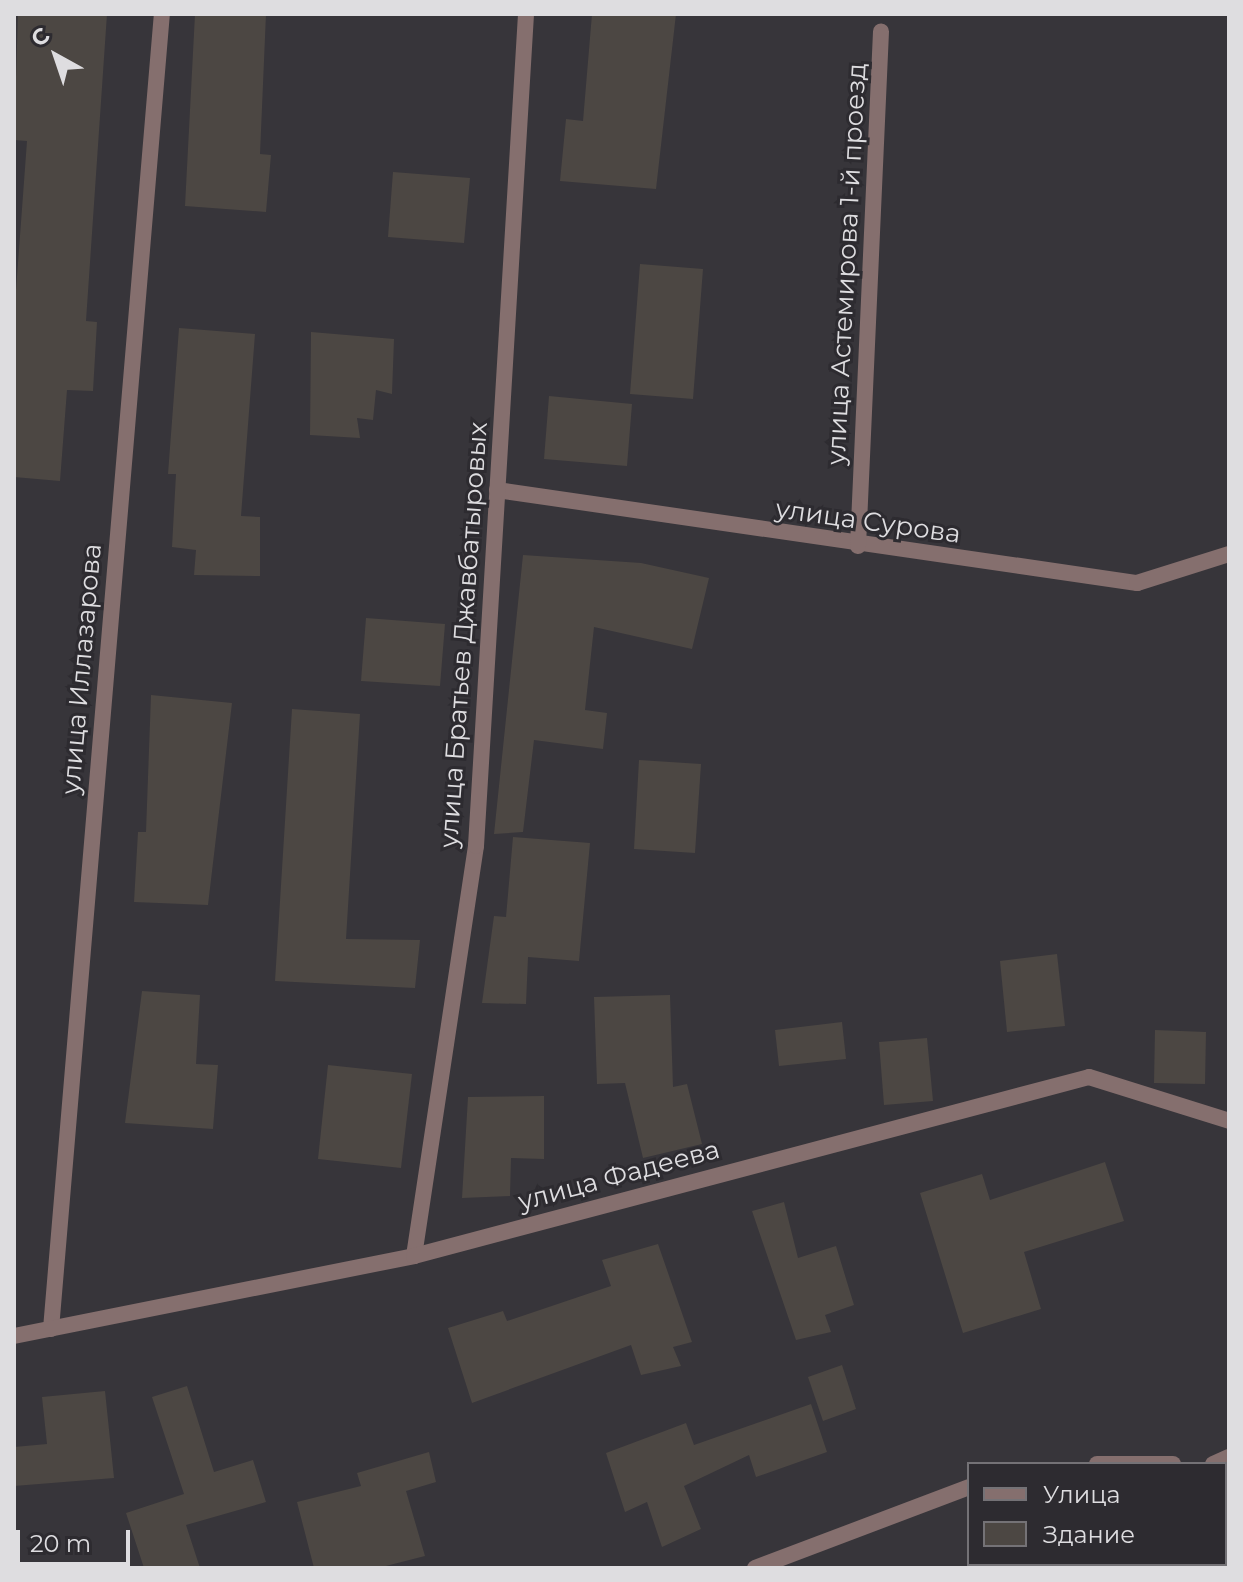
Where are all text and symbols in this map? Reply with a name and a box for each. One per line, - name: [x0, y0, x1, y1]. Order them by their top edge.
- north arrow: [16, 16, 96, 96]
- text: С: [25, 22, 55, 53]
- street label: улица Астемирова 1-й проезд: [821, 62, 873, 466]
- street label: улица Братьев Джавбатыровых: [434, 421, 494, 849]
- street label: улица Сурова: [774, 494, 962, 550]
- street label: улица Иллазарова: [55, 542, 109, 796]
- street label: улица Фадеева: [515, 1134, 723, 1218]
- legend: [967, 1462, 1227, 1566]
- text: Улица: [1043, 1480, 1121, 1509]
- scale bar: [20, 1514, 134, 1564]
- text: Здание: [1043, 1520, 1135, 1549]
- text: 20 m: [30, 1529, 91, 1558]

